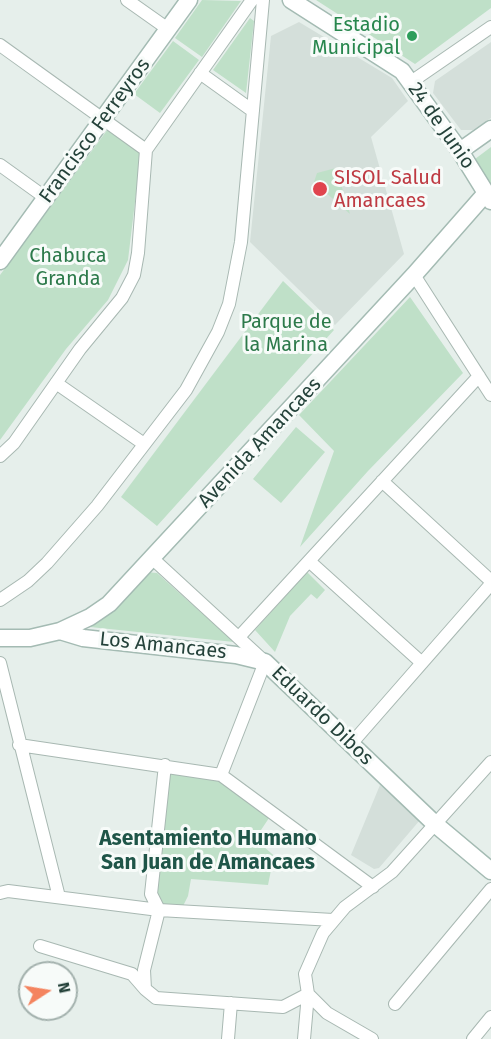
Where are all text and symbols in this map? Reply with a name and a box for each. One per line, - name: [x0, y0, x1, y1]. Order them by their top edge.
- place label: Estadio Municipal: [312, 13, 400, 60]
- marker: Estadio Municipal: [405, 29, 419, 43]
- street label: Francisco Ferreyros: [34, 54, 156, 208]
- street label: 24 de Junio: [402, 78, 480, 174]
- place label: SISOL Salud Amancaes: [334, 166, 442, 213]
- marker: SISOL Salud Amancaes: [311, 180, 329, 198]
- park label: Chabuca Granda: [29, 244, 107, 291]
- park label: Parque de la Marina: [240, 310, 332, 357]
- street label: Avenida Amancaes: [193, 373, 327, 513]
- street label: Los Amancaes: [98, 627, 228, 665]
- street label: Eduardo Dibos: [266, 661, 378, 771]
- district label: Asentamiento Humano San Juan de Amancaes: [99, 826, 317, 876]
- north arrow: [18, 961, 78, 1021]
- text: N: [54, 980, 75, 995]

